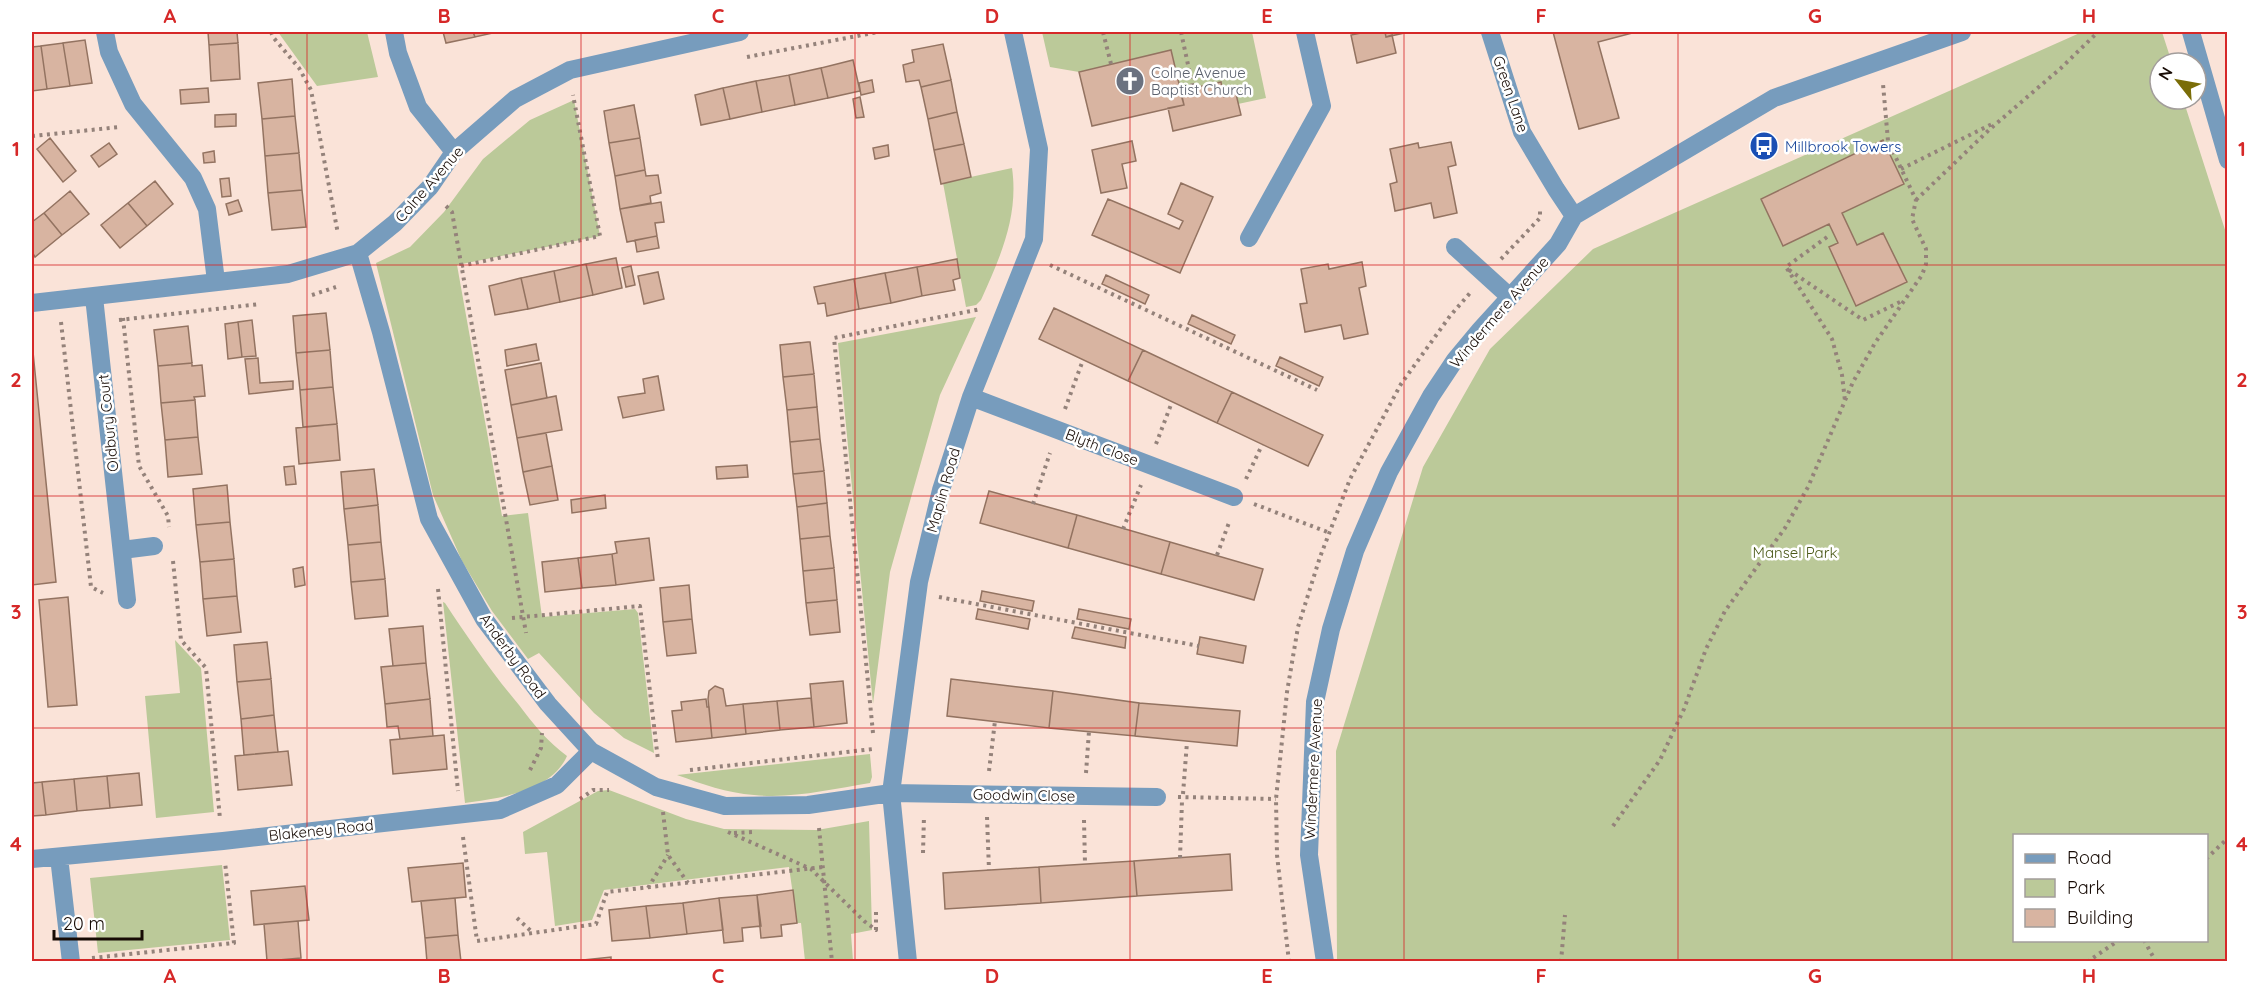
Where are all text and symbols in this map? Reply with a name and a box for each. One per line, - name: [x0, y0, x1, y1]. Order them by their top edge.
- text: A: [164, 3, 177, 28]
- text: B: [437, 3, 451, 28]
- text: C: [712, 3, 725, 28]
- text: D: [985, 3, 999, 28]
- text: E: [1261, 3, 1273, 28]
- text: F: [1535, 3, 1547, 28]
- text: G: [1808, 3, 1822, 28]
- text: H: [2082, 3, 2096, 28]
- north arrow: [2148, 51, 2208, 111]
- street label: Green Lane: [1489, 53, 1533, 135]
- place label: Colne Avenue Baptist Church: [1151, 63, 1252, 99]
- text: N: [2154, 63, 2177, 83]
- church icon: Colne Avenue Baptist Church: [1114, 65, 1146, 97]
- bus stop icon: Millbrook Towers: [1748, 130, 1780, 162]
- text: 1: [12, 136, 20, 161]
- text: 1: [2238, 136, 2246, 161]
- place label: Millbrook Towers: [1785, 137, 1901, 156]
- street label: Colne Avenue: [391, 142, 467, 226]
- street label: Windermere Avenue: [1446, 252, 1552, 372]
- text: 2: [10, 367, 22, 392]
- text: 2: [2236, 367, 2248, 392]
- street label: Oldbury Court: [93, 373, 123, 473]
- street label: Blyth Close: [1063, 424, 1141, 470]
- street label: Maplin Road: [922, 445, 964, 535]
- park label: Mansel Park: [1753, 543, 1837, 562]
- text: 3: [11, 599, 21, 624]
- text: 3: [2237, 599, 2247, 624]
- street label: Anderby Road: [476, 610, 550, 702]
- street label: Windermere Avenue: [1300, 698, 1326, 840]
- street label: Goodwin Close: [973, 785, 1075, 805]
- street label: Blakeney Road: [268, 815, 374, 845]
- text: 4: [10, 831, 22, 856]
- text: 4: [2236, 831, 2248, 856]
- legend: [2013, 834, 2208, 942]
- text: Road: [2067, 846, 2112, 869]
- text: Park: [2067, 876, 2105, 899]
- scale bar: [54, 903, 142, 941]
- text: Building: [2067, 906, 2133, 929]
- text: 20 m: [63, 912, 105, 935]
- text: A: [164, 963, 177, 988]
- text: B: [437, 963, 451, 988]
- text: C: [712, 963, 725, 988]
- text: D: [985, 963, 999, 988]
- text: E: [1261, 963, 1273, 988]
- text: F: [1535, 963, 1547, 988]
- text: G: [1808, 963, 1822, 988]
- text: H: [2082, 963, 2096, 988]

